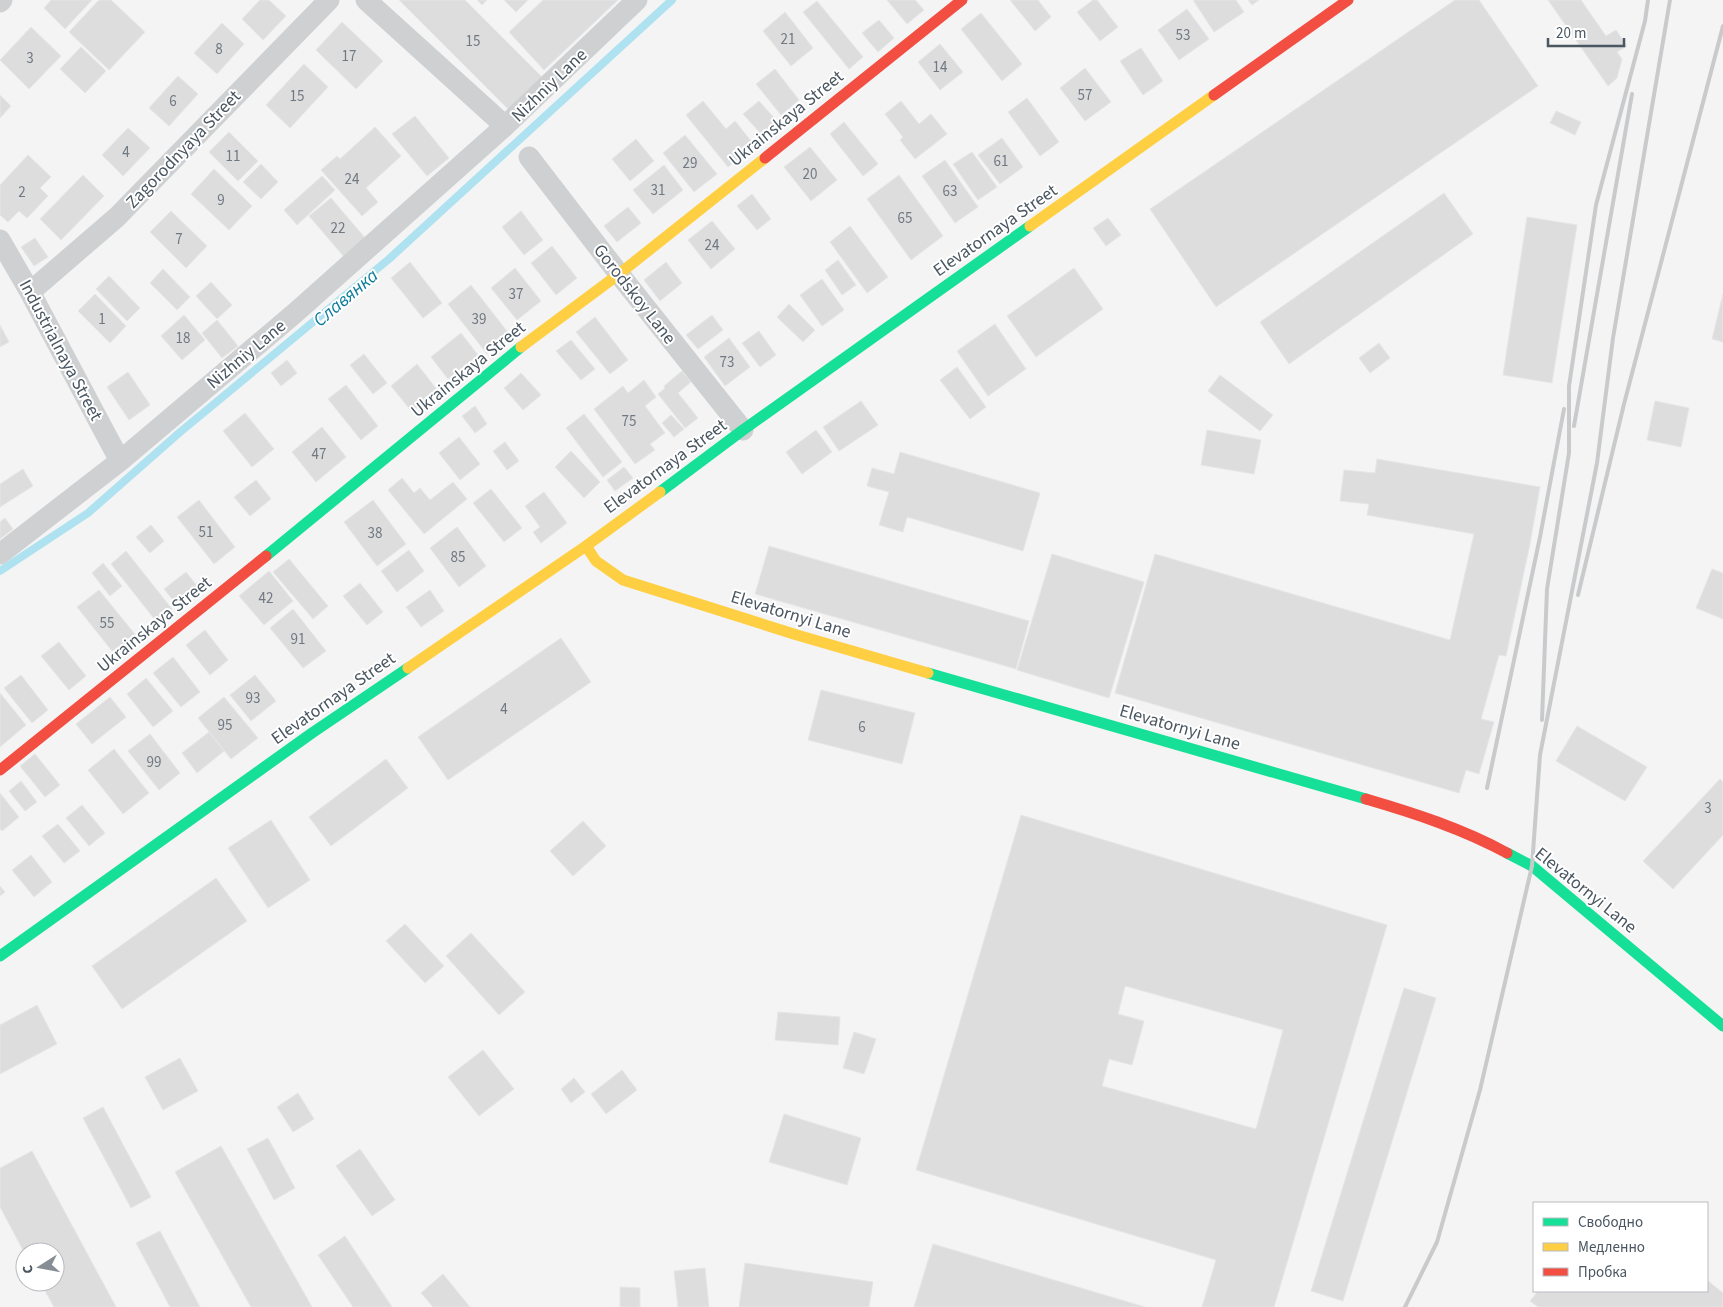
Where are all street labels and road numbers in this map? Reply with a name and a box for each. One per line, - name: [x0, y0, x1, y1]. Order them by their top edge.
- street label: Nizhniy Lane: [506, 43, 593, 128]
- street label: Ukrainskaya Street: [724, 64, 849, 172]
- street label: Zagorodnyaya Street: [120, 85, 246, 214]
- street label: Elevatornaya Street: [928, 178, 1062, 283]
- street label: Gorodskoy Lane: [587, 239, 682, 350]
- street label: Industrialnaya Street: [13, 275, 108, 425]
- street label: Nizhniy Lane: [201, 314, 291, 395]
- street label: Ukrainskaya Street: [406, 315, 531, 423]
- street label: Elevatornaya Street: [599, 413, 732, 520]
- street label: Ukrainskaya Street: [92, 570, 217, 678]
- street label: Elevatornyi Lane: [728, 584, 854, 645]
- street label: Elevatornaya Street: [266, 646, 400, 751]
- street label: Elevatornyi Lane: [1116, 698, 1243, 757]
- street label: Elevatornyi Lane: [1529, 841, 1642, 939]

